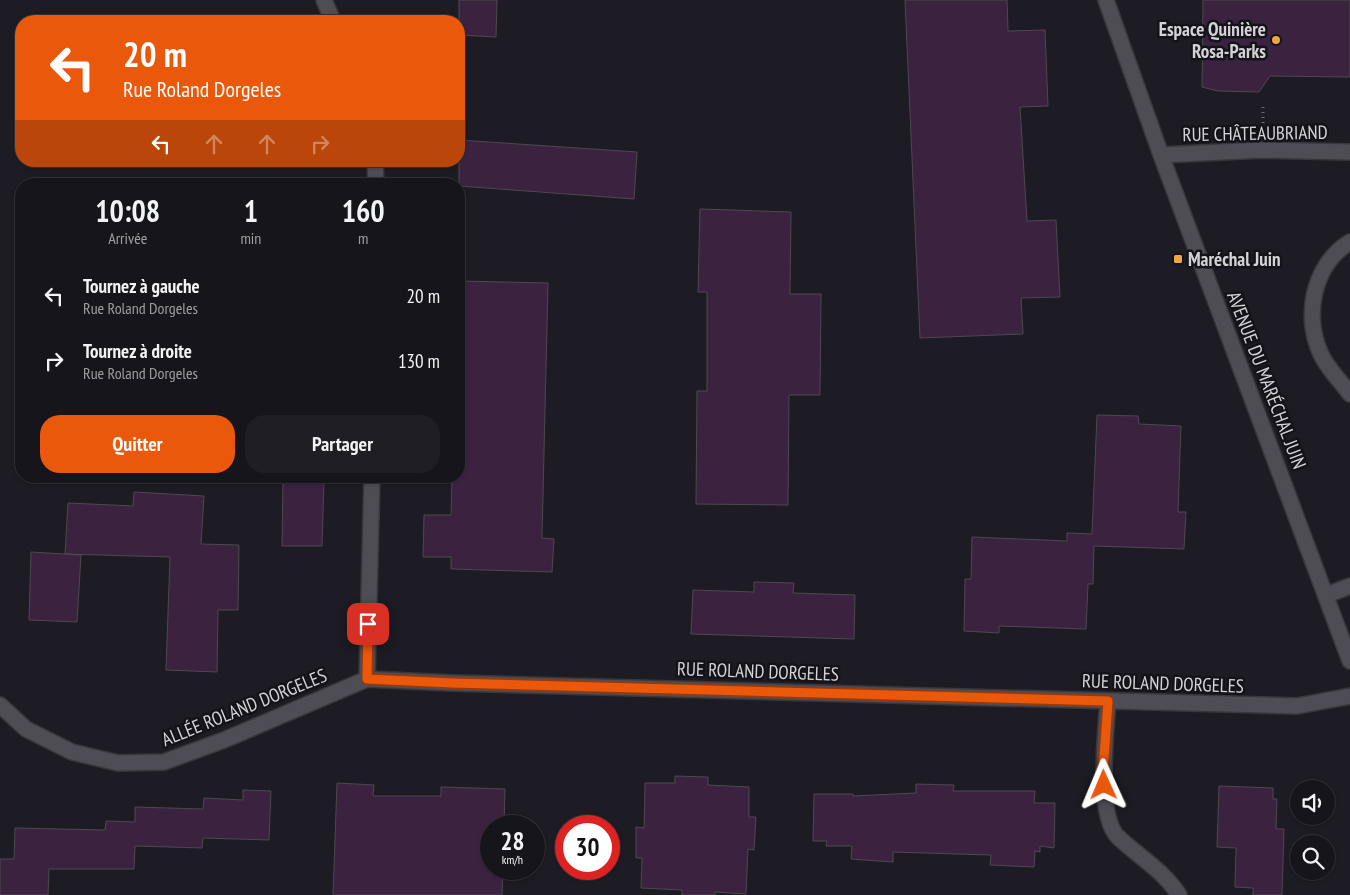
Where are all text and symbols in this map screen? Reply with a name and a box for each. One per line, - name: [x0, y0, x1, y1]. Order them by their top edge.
- place label: Espace Quinière Rosa-Parks: [1159, 17, 1266, 63]
- text: 20 m: [123, 31, 187, 77]
- marker: Espace Quinière Rosa-Parks: [1270, 34, 1282, 46]
- icon: left: [40, 35, 105, 100]
- text: Rue Roland Dorgeles: [123, 75, 281, 103]
- street label: RUE CHÂTEAUBRIAND: [1182, 120, 1328, 146]
- icon: left: [147, 130, 175, 158]
- icon: ahead: [200, 130, 228, 158]
- icon: ahead: [253, 130, 281, 158]
- icon: right: [306, 130, 334, 158]
- text: 10:08: [95, 191, 160, 230]
- text: 1: [244, 191, 258, 230]
- text: 160: [342, 191, 385, 230]
- text: Arrivée: [108, 228, 147, 248]
- text: min: [240, 228, 261, 248]
- text: m: [358, 228, 368, 248]
- place label: Maréchal Juin: [1188, 247, 1280, 271]
- marker: Maréchal Juin: [1172, 253, 1184, 265]
- text: Tournez à gauche: [83, 274, 200, 298]
- icon: left: [40, 282, 68, 310]
- text: 20 m: [407, 284, 440, 308]
- street label: AVENUE DU MARÉCHAL JUIN: [1222, 288, 1312, 472]
- text: Rue Roland Dorgeles: [83, 298, 198, 318]
- text: Tournez à droite: [83, 339, 192, 363]
- icon: right: [40, 347, 68, 375]
- text: 130 m: [398, 349, 440, 373]
- text: Rue Roland Dorgeles: [83, 363, 198, 383]
- button: Quitter: [40, 415, 235, 473]
- button: Partager: [245, 415, 440, 473]
- pin: [347, 603, 389, 645]
- icon: arrive: [354, 610, 382, 638]
- street label: RUE ROLAND DORGELES: [677, 656, 839, 686]
- street label: ALLÉE ROLAND DORGELES: [158, 663, 330, 751]
- street label: RUE ROLAND DORGELES: [1082, 668, 1244, 698]
- position arrow: [1077, 758, 1129, 810]
- map controls: [1290, 780, 1335, 880]
- button: sound: [1290, 780, 1335, 825]
- speed limit sign: 30: [555, 815, 620, 880]
- text: 28: [501, 825, 524, 857]
- button: search: [1290, 835, 1335, 880]
- text: km/h: [502, 852, 523, 867]

